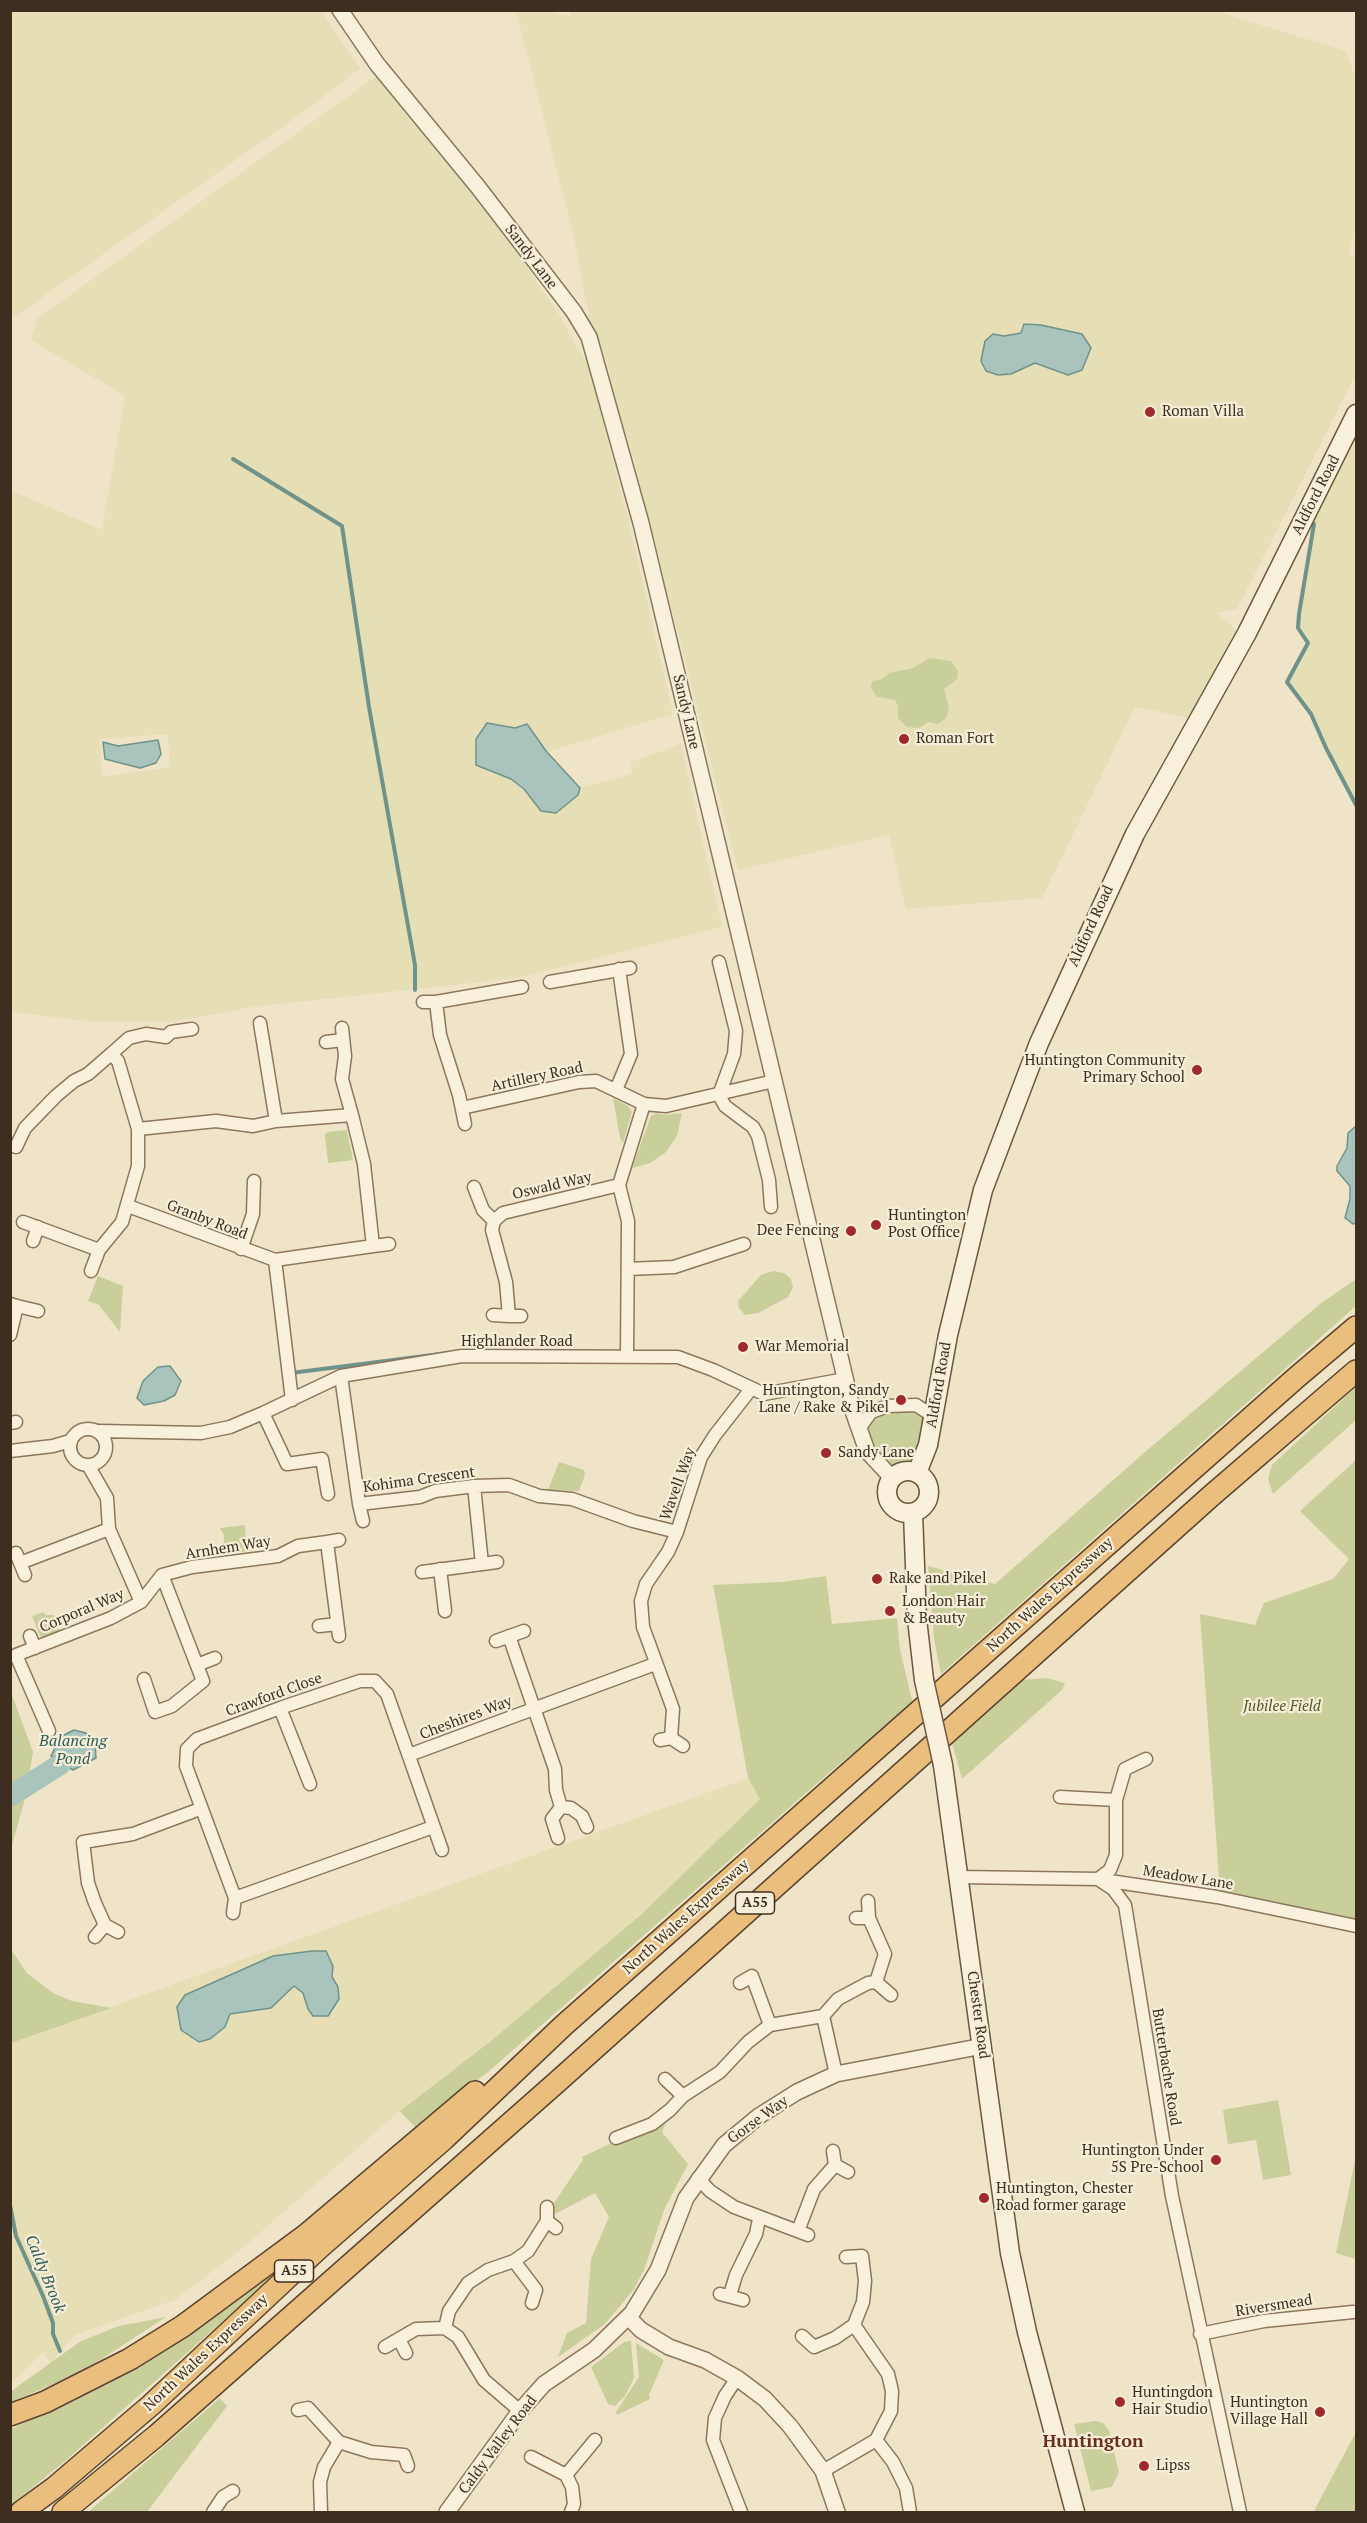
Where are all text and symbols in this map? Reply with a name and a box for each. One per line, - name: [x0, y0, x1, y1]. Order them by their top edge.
- street label: Sandy Lane: [501, 221, 561, 293]
- place label: Roman Villa: [1162, 403, 1244, 421]
- marker: Roman Villa: [1143, 405, 1157, 419]
- street label: Aldford Road: [1288, 452, 1344, 538]
- street label: Sandy Lane: [669, 673, 703, 751]
- place label: Roman Fort: [916, 730, 994, 748]
- marker: Roman Fort: [897, 732, 911, 746]
- street label: Aldford Road: [1064, 883, 1118, 969]
- place label: Huntington Community Primary School: [1025, 1052, 1185, 1087]
- street label: Artillery Road: [489, 1058, 585, 1096]
- marker: Huntington Community Primary School: [1190, 1063, 1204, 1077]
- street label: Oswald Way: [511, 1168, 593, 1204]
- street label: Granby Road: [164, 1196, 250, 1244]
- place label: Huntington Post Office: [888, 1207, 966, 1242]
- marker: Huntington Post Office: [869, 1218, 883, 1232]
- place label: Dee Fencing: [757, 1222, 839, 1240]
- marker: Dee Fencing: [844, 1224, 858, 1238]
- street label: Highlander Road: [461, 1333, 573, 1351]
- place label: War Memorial: [755, 1338, 849, 1356]
- marker: War Memorial: [736, 1340, 750, 1354]
- street label: Aldford Road: [923, 1340, 955, 1430]
- place label: Huntington, Sandy Lane / Rake & Pikel: [759, 1382, 889, 1417]
- marker: Huntington, Sandy Lane / Rake & Pikel: [894, 1393, 908, 1407]
- place label: Sandy Lane: [838, 1444, 914, 1462]
- street label: Wavell Way: [656, 1445, 700, 1523]
- marker: Sandy Lane: [819, 1446, 833, 1460]
- street label: Kohima Crescent: [362, 1463, 476, 1497]
- street label: Arnhem Way: [184, 1532, 272, 1564]
- street label: North Wales Expressway: [983, 1534, 1117, 1656]
- place label: Rake and Pikel: [889, 1570, 986, 1588]
- marker: Rake and Pikel: [870, 1572, 884, 1586]
- street label: Corporal Way: [37, 1585, 127, 1637]
- place label: London Hair & Beauty: [902, 1593, 985, 1628]
- marker: London Hair & Beauty: [883, 1604, 897, 1618]
- street label: Crawford Close: [223, 1669, 325, 1721]
- street label: Cheshires Way: [417, 1692, 515, 1744]
- park label: Jubilee Field: [1243, 1698, 1321, 1716]
- water label: Balancing Pond: [39, 1731, 107, 1769]
- street label: North Wales Expressway: [619, 1856, 753, 1978]
- street label: Meadow Lane: [1141, 1862, 1235, 1894]
- road number: A55: [736, 1892, 774, 1914]
- street label: Chester Road: [963, 1970, 993, 2060]
- street label: Butterbache Road: [1148, 2007, 1184, 2127]
- street label: Gorse Way: [724, 2092, 792, 2148]
- place label: Huntington Under 5S Pre-School: [1082, 2142, 1204, 2177]
- marker: Huntington Under 5S Pre-School: [1209, 2153, 1223, 2167]
- place label: Huntington, Chester Road former garage: [996, 2180, 1133, 2215]
- marker: Huntington, Chester Road former garage: [977, 2191, 991, 2205]
- water label: Caldy Brook: [21, 2232, 69, 2316]
- road number: A55: [274, 2260, 314, 2282]
- street label: North Wales Expressway: [140, 2291, 272, 2415]
- street label: Riversmead: [1234, 2291, 1314, 2321]
- place label: Huntingdon Hair Studio: [1132, 2384, 1213, 2419]
- street label: Caldy Valley Road: [455, 2392, 541, 2498]
- place label: Huntington Village Hall: [1230, 2394, 1308, 2429]
- marker: Huntingdon Hair Studio: [1113, 2395, 1127, 2409]
- marker: Huntington Village Hall: [1313, 2405, 1327, 2419]
- district label: Huntington: [1043, 2431, 1143, 2453]
- place label: Lipss: [1156, 2457, 1190, 2475]
- marker: Lipss: [1137, 2459, 1151, 2473]

